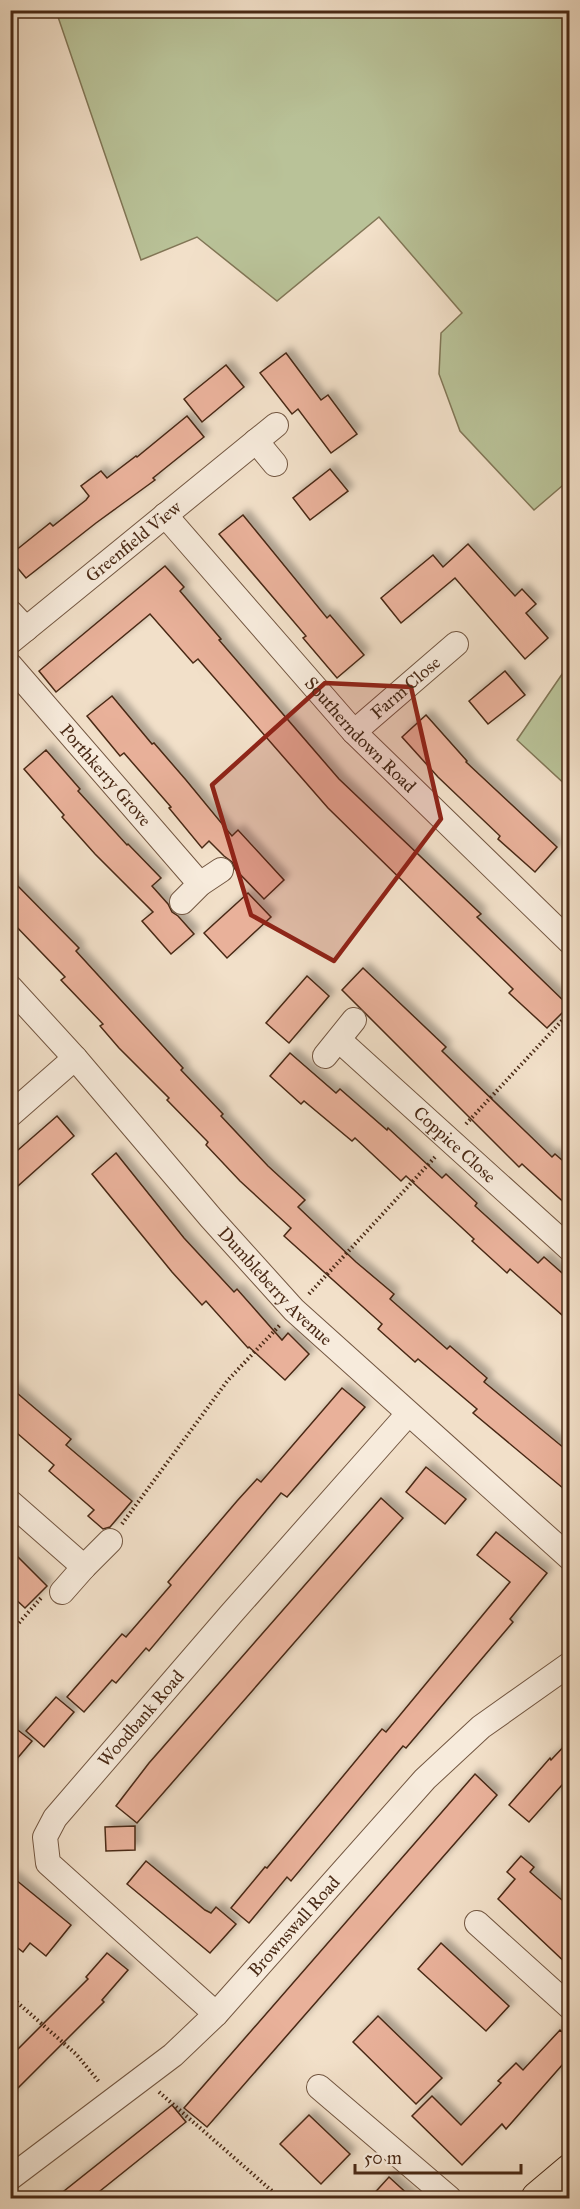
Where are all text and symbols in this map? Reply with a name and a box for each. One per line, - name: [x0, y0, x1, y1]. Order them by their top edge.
- street label: Greenfield View: [81, 496, 186, 587]
- street label: Farm Close: [366, 651, 445, 724]
- street label: Southerndown Road: [300, 672, 420, 797]
- street label: Porthkerry Grove: [55, 720, 156, 831]
- street label: Coppice Close: [409, 1102, 501, 1188]
- street label: Dumbleberry Avenue: [213, 1222, 337, 1350]
- street label: Woodbank Road: [93, 1666, 189, 1771]
- street label: Brownswall Road: [244, 1871, 344, 1981]
- scale bar: [355, 2137, 522, 2175]
- text: 50 m: [364, 2147, 402, 2169]

